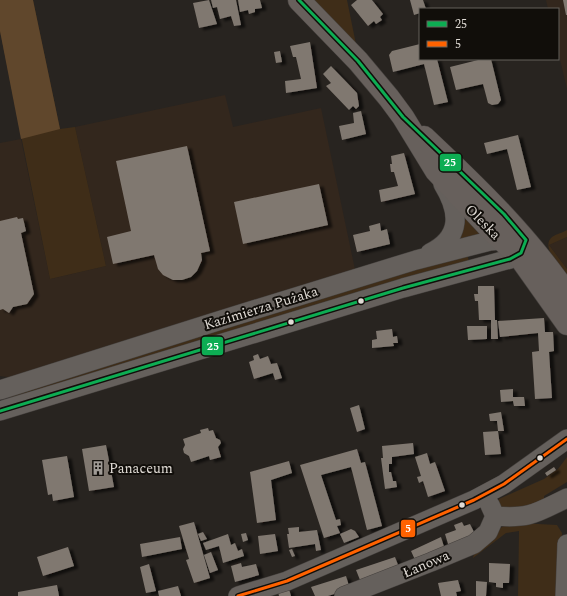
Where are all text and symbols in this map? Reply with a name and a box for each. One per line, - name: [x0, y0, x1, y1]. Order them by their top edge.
- legend: [419, 8, 559, 60]
- text: 25: [455, 15, 467, 34]
- text: 5: [455, 35, 461, 54]
- line badge: 25: [439, 153, 462, 172]
- text: 25: [444, 154, 456, 171]
- street label: Oleska: [460, 199, 506, 245]
- street label: Kazimierza Pużaka: [201, 281, 321, 335]
- unlabelled marker: [356, 296, 366, 306]
- unlabelled marker: [286, 317, 296, 327]
- line badge: 25: [201, 336, 224, 356]
- text: 25: [207, 338, 219, 355]
- unlabelled marker: [535, 453, 545, 463]
- place label: Panaceum: [109, 458, 173, 479]
- building icon: Panaceum: [90, 460, 106, 476]
- unlabelled marker: [457, 500, 467, 510]
- line badge: 5: [400, 519, 416, 538]
- text: 5: [405, 520, 411, 537]
- street label: Łanowa: [399, 545, 453, 583]

